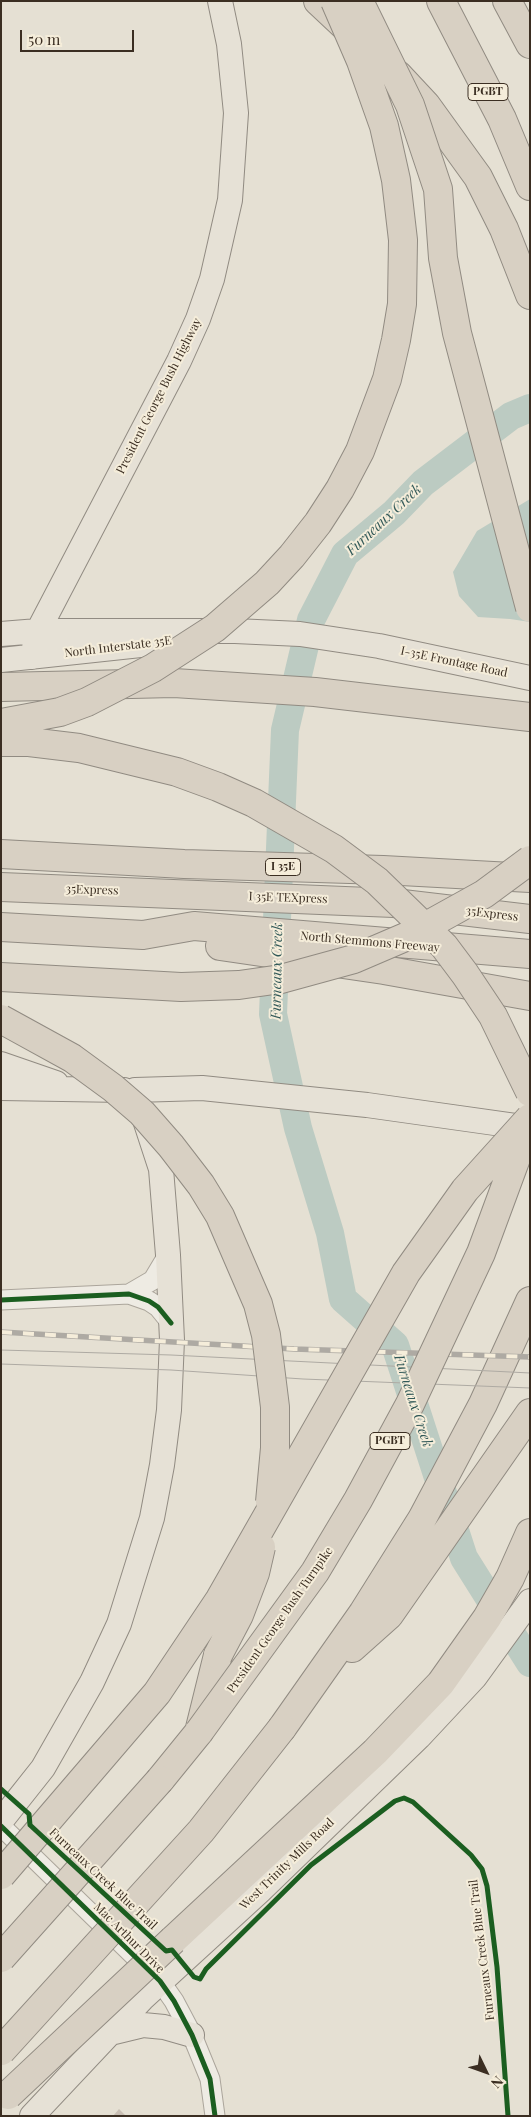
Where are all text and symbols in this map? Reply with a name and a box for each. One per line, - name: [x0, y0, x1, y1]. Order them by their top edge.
- scale bar: [22, 20, 136, 52]
- text: 50 m: [28, 29, 60, 49]
- road number: PGBT: [468, 84, 508, 100]
- street label: President George Bush Highway: [113, 316, 205, 476]
- water label: Furneaux Creek: [343, 481, 425, 559]
- street label: North Interstate 35E: [64, 633, 172, 661]
- street label: I-35E Frontage Road: [399, 644, 509, 680]
- road number: I 35E: [266, 859, 300, 876]
- street label: 35Express: [65, 882, 119, 898]
- street label: I 35E TEXpress: [248, 889, 328, 907]
- street label: 35Express: [465, 904, 519, 924]
- water label: Furneaux Creek: [268, 923, 286, 1019]
- street label: North Stemmons Freeway: [300, 929, 440, 955]
- water label: Furneaux Creek: [390, 1353, 436, 1449]
- road number: PGBT: [370, 1432, 410, 1450]
- street label: President George Bush Turnpike: [224, 1544, 336, 1696]
- street label: West Trinity Mills Road: [237, 1815, 337, 1913]
- street label: Furneaux Creek Blue Trail: [46, 1825, 160, 1933]
- street label: Furneaux Creek Blue Trail: [466, 1879, 498, 2021]
- street label: Mac Arthur Drive: [91, 1900, 167, 1976]
- north arrow: [461, 2047, 511, 2097]
- text: N: [487, 2072, 508, 2092]

